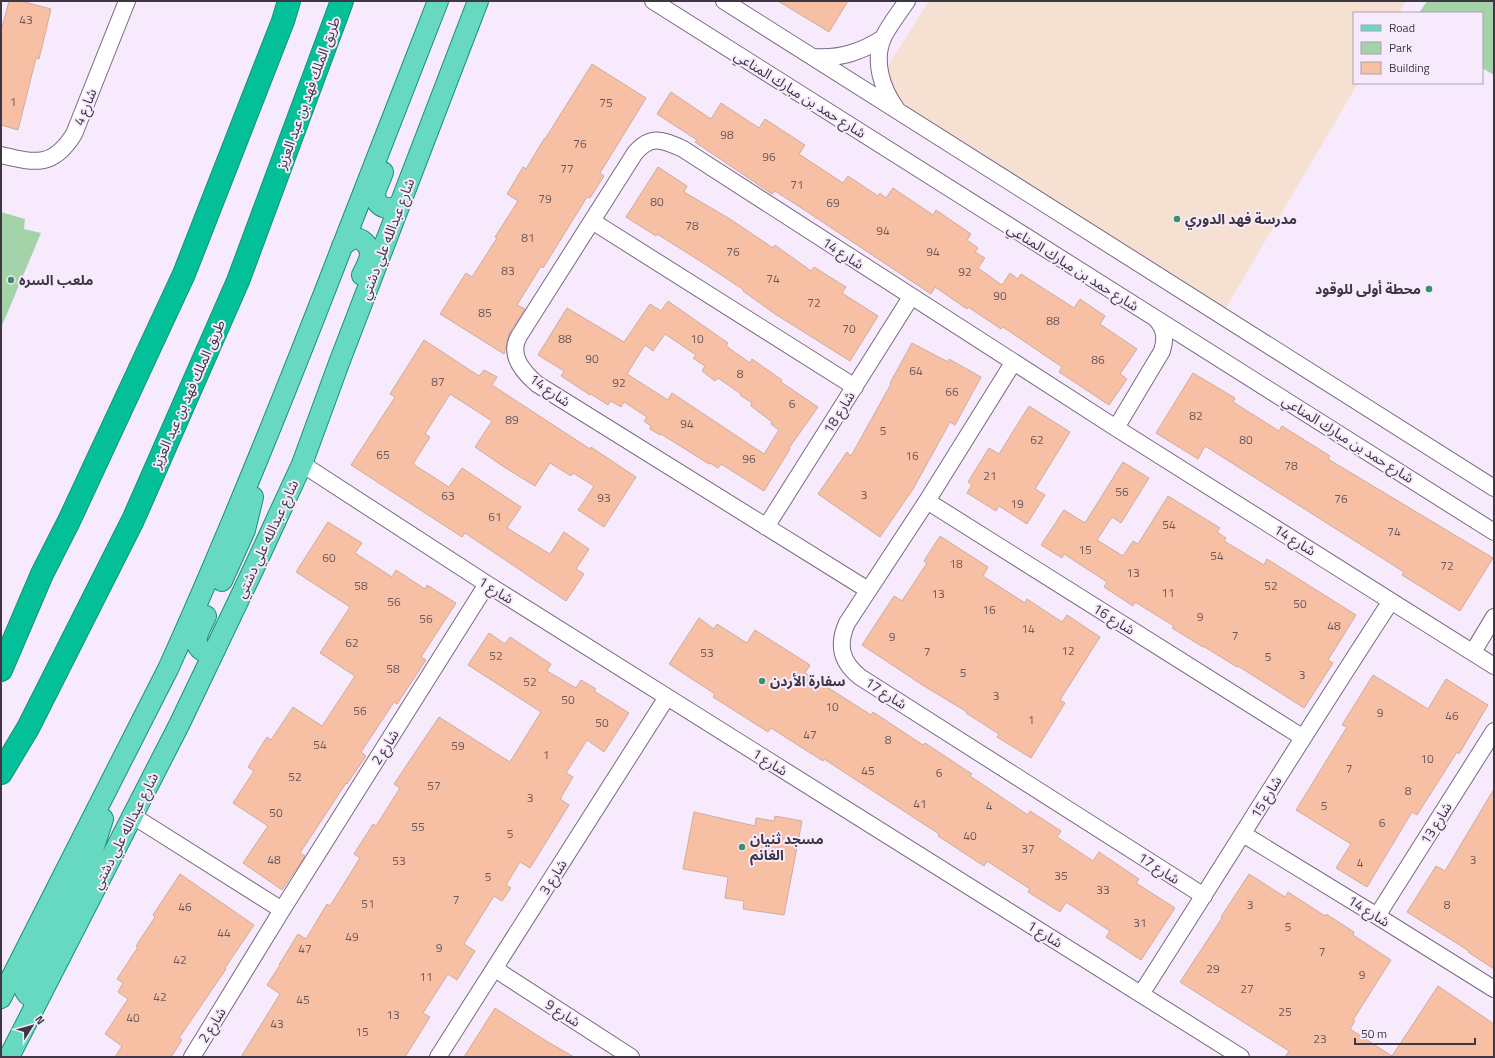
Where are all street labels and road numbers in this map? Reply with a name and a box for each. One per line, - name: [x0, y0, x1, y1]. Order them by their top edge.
- street label: طريق الملك فهد بن عبد العزيز: [270, 14, 345, 173]
- street label: شارع حمد بن مبارك المناعي: [730, 44, 870, 144]
- street label: شارع 4: [68, 85, 102, 129]
- street label: شارع عبدالله علي دشتي: [354, 175, 421, 303]
- street label: شارع حمد بن مبارك المناعي: [1003, 217, 1143, 317]
- street label: شارع 14: [818, 231, 868, 275]
- street label: طريق الملك فهد بن عبد العزيز: [145, 316, 230, 472]
- street label: شارع 14: [525, 368, 575, 412]
- street label: شارع 18: [817, 387, 861, 437]
- street label: شارع حمد بن مبارك المناعي: [1278, 389, 1418, 489]
- street label: شارع عبدالله علي دشتي: [230, 476, 304, 602]
- street label: شارع 14: [1270, 518, 1320, 562]
- street label: شارع 1: [474, 571, 518, 609]
- street label: شارع 16: [1089, 597, 1139, 641]
- street label: شارع 17: [861, 671, 911, 715]
- street label: شارع 2: [366, 725, 404, 769]
- street label: شارع 1: [748, 743, 792, 781]
- street label: شارع عبدالله علي دشتي: [86, 769, 164, 893]
- street label: شارع 15: [1245, 772, 1287, 822]
- street label: شارع 13: [1414, 798, 1458, 848]
- street label: شارع 17: [1134, 846, 1184, 890]
- street label: شارع 3: [534, 855, 572, 899]
- street label: شارع 14: [1344, 889, 1394, 933]
- street label: شارع 1: [1023, 915, 1067, 953]
- street label: شارع 9: [541, 993, 585, 1033]
- street label: شارع 2: [193, 1003, 231, 1047]

